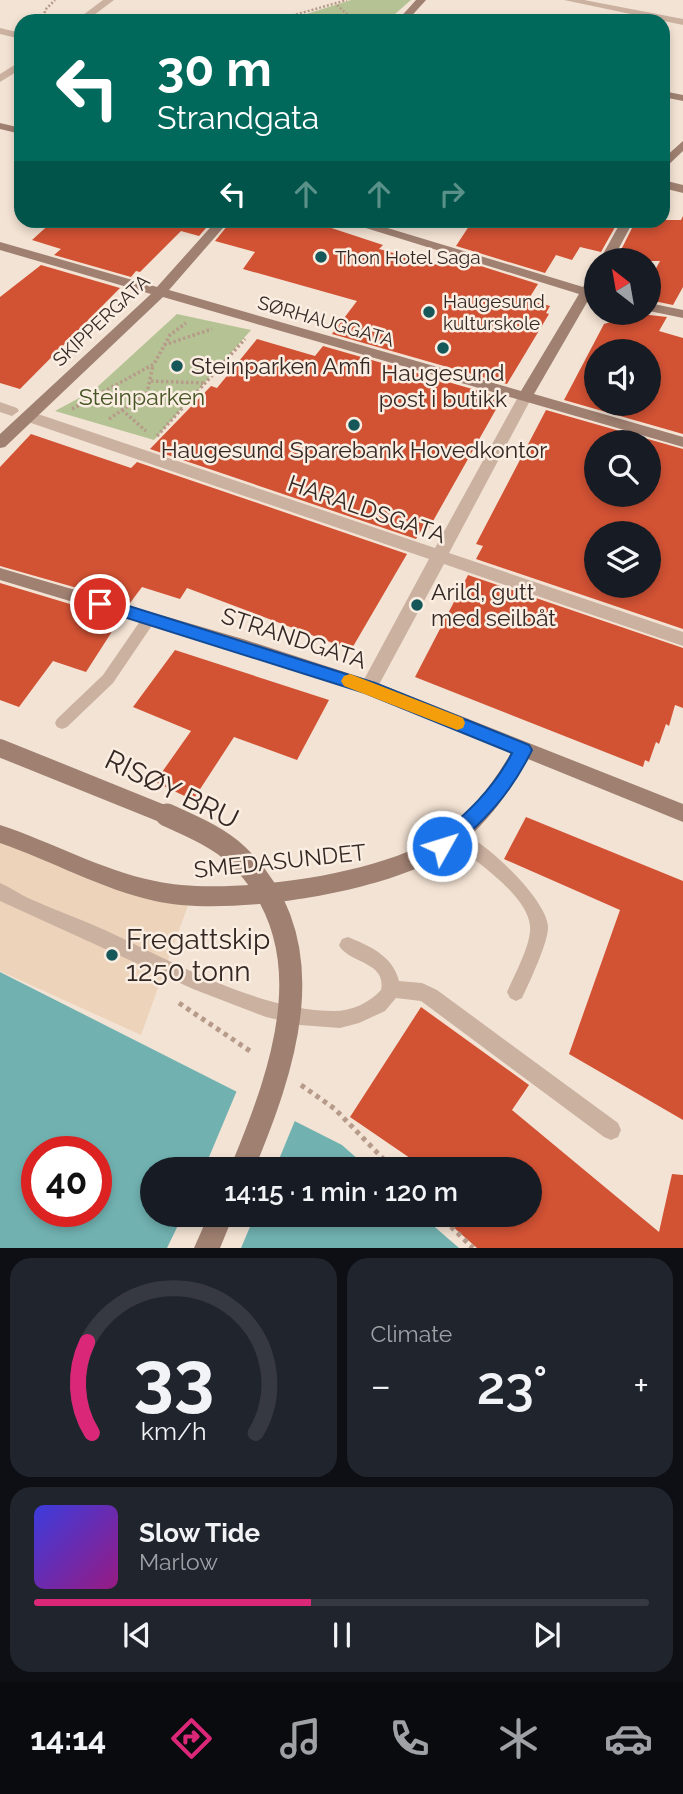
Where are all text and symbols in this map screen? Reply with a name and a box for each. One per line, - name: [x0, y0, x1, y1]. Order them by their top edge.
- text: 30 m: [157, 40, 272, 97]
- icon: left: [42, 42, 133, 133]
- text: Strandgata: [157, 99, 319, 136]
- icon: left: [214, 175, 252, 213]
- icon: ahead: [287, 175, 325, 213]
- icon: ahead: [360, 175, 398, 213]
- icon: right: [433, 175, 471, 213]
- place label: Thon Hotel Saga: [335, 246, 481, 268]
- north arrow: [584, 248, 662, 326]
- map controls: [584, 248, 661, 598]
- marker: Thon Hotel Saga: [313, 249, 329, 265]
- street label: SKIPPERGATA: [48, 269, 154, 370]
- place label: Haugesund kulturskole: [443, 290, 545, 334]
- street label: SØRHAUGGATA: [255, 291, 397, 351]
- marker: Haugesund kulturskole: [421, 304, 437, 320]
- button: sound: [584, 339, 661, 416]
- marker: Haugesund post i butikk: [435, 340, 451, 356]
- place label: Steinparken Amfi: [191, 352, 371, 379]
- marker: Steinparken Amfi: [169, 358, 185, 374]
- place label: Haugesund post i butikk: [379, 359, 507, 412]
- park label: Steinparken: [79, 383, 205, 410]
- marker: Haugesund Sparebank Hovedkontor: [346, 417, 362, 433]
- button: search: [584, 430, 661, 507]
- place label: Haugesund Sparebank Hovedkontor: [161, 436, 547, 463]
- street label: HARALDSGATA: [285, 469, 450, 548]
- button: layers: [584, 521, 661, 598]
- pin: [70, 574, 130, 634]
- place label: Arild, gutt med seilbåt: [431, 578, 556, 631]
- icon: arrive: [81, 585, 119, 623]
- marker: Arild, gutt med seilbåt: [409, 597, 425, 613]
- street label: STRANDGATA: [218, 601, 371, 674]
- street label: RISØY BRU: [100, 743, 244, 836]
- position arrow: [405, 809, 479, 883]
- street label: SMEDASUNDET: [193, 838, 367, 883]
- place label: Fregattskip 1250 tonn: [126, 923, 270, 988]
- marker: Fregattskip 1250 tonn: [104, 947, 120, 963]
- speed limit sign: 40: [21, 1136, 112, 1227]
- text: 14:15 · 1 min · 120 m: [224, 1177, 458, 1207]
- text: Climate: [371, 1320, 452, 1347]
- text: 33: [133, 1336, 214, 1421]
- text: 23°: [477, 1355, 547, 1416]
- text: −: [371, 1363, 391, 1408]
- text: +: [633, 1363, 649, 1408]
- text: km/h: [140, 1416, 206, 1446]
- text: Slow Tide: [139, 1518, 260, 1548]
- text: Marlow: [139, 1548, 218, 1575]
- icon: previous: [118, 1616, 156, 1654]
- icon: pause: [323, 1616, 361, 1654]
- icon: next: [528, 1616, 566, 1654]
- icon: directions: [167, 1714, 216, 1763]
- icon: music: [276, 1714, 325, 1763]
- icon: phone: [385, 1714, 434, 1763]
- icon: climate: [494, 1714, 543, 1763]
- icon: car: [604, 1714, 653, 1763]
- text: 14:14: [30, 1720, 106, 1757]

